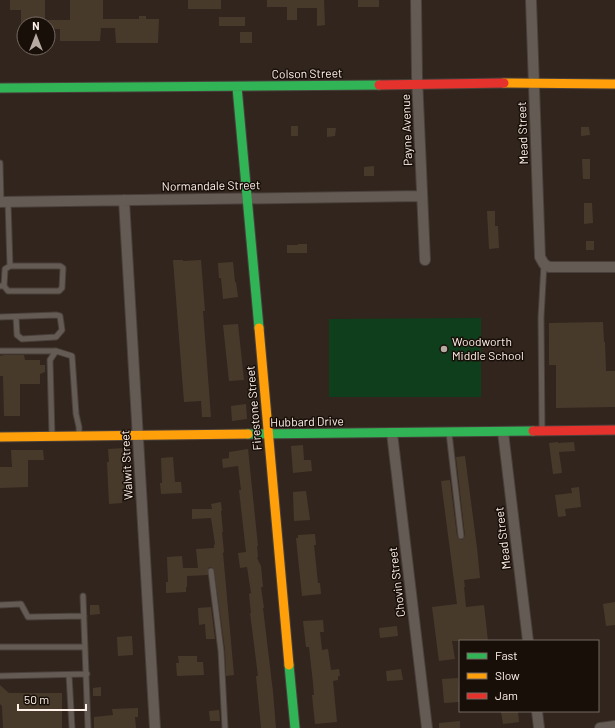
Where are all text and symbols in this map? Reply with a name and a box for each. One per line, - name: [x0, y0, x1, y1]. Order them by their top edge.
- north arrow: [16, 16, 56, 56]
- text: N: [32, 19, 40, 32]
- street label: Colson Street: [272, 65, 342, 81]
- street label: Payne Avenue: [398, 94, 414, 166]
- street label: Mead Street: [514, 101, 530, 165]
- street label: Normandale Street: [162, 177, 260, 193]
- place label: Woodworth Middle School: [452, 334, 524, 362]
- marker: Woodworth Middle School: [439, 344, 449, 354]
- street label: Firestone Street: [242, 365, 264, 451]
- street label: Hubbard Drive: [270, 413, 344, 429]
- street label: Walwit Street: [117, 430, 135, 500]
- street label: Mead Street: [491, 506, 513, 570]
- street label: Chovin Street: [385, 546, 407, 618]
- legend: [459, 640, 599, 712]
- text: Fast: [495, 648, 518, 662]
- text: Slow: [495, 668, 520, 682]
- scale bar: [18, 686, 86, 712]
- text: Jam: [495, 688, 518, 702]
- text: 50 m: [24, 692, 49, 706]

